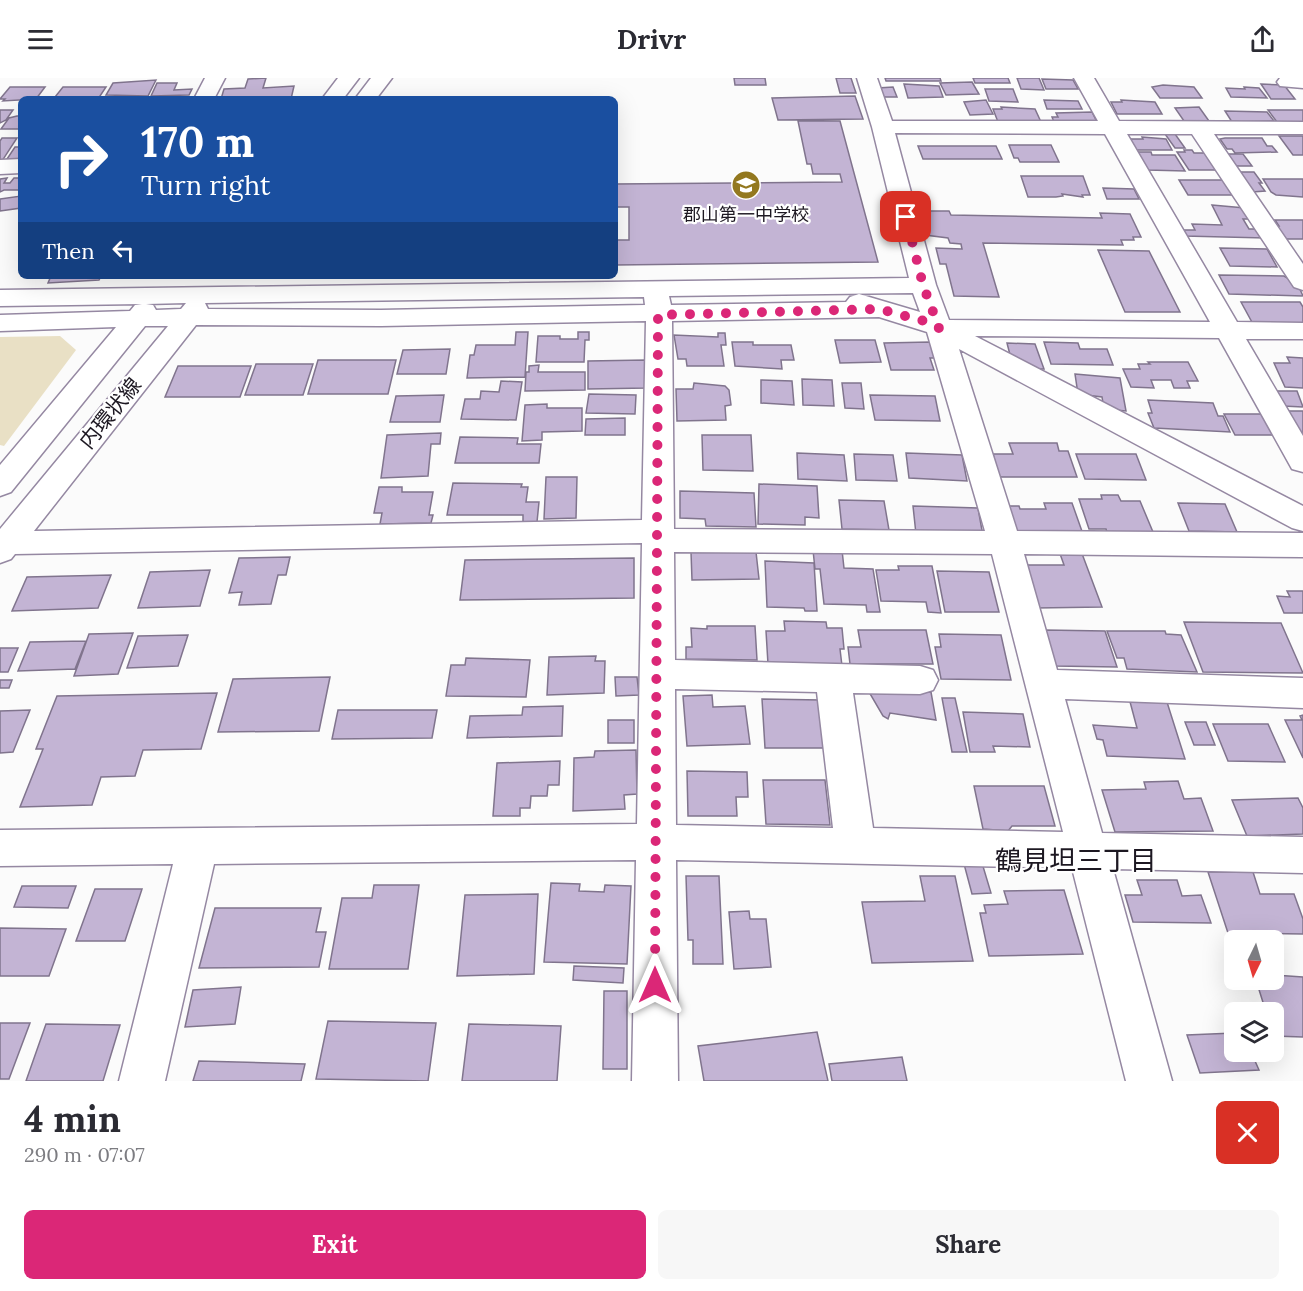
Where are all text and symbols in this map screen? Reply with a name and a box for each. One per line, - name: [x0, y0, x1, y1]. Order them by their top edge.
- text: Drivr: [617, 22, 686, 56]
- icon: menu: [24, 23, 57, 56]
- icon: share: [1246, 23, 1279, 56]
- text: 170 m: [141, 115, 254, 169]
- icon: right: [42, 120, 120, 198]
- text: Turn right: [141, 168, 270, 202]
- school or university icon: 郡山第一中学校: [730, 169, 762, 201]
- pin: [880, 191, 931, 242]
- icon: arrive: [889, 200, 922, 233]
- place label: 郡山第一中学校: [683, 203, 809, 226]
- icon: left: [107, 234, 140, 267]
- text: Then: [42, 237, 95, 265]
- street label: 内環状線: [73, 372, 147, 454]
- district label: 鶴見坦三丁目: [995, 843, 1157, 877]
- north arrow: [1224, 930, 1284, 990]
- map controls: [1224, 930, 1284, 1062]
- position arrow: [623, 953, 687, 1017]
- button: layers: [1224, 1002, 1284, 1062]
- text: 4 min: [24, 1096, 121, 1142]
- button: close: [1216, 1101, 1279, 1164]
- text: 290 m · 07:07: [24, 1142, 145, 1167]
- button: Exit: [24, 1210, 646, 1279]
- button: Share: [658, 1210, 1279, 1279]

